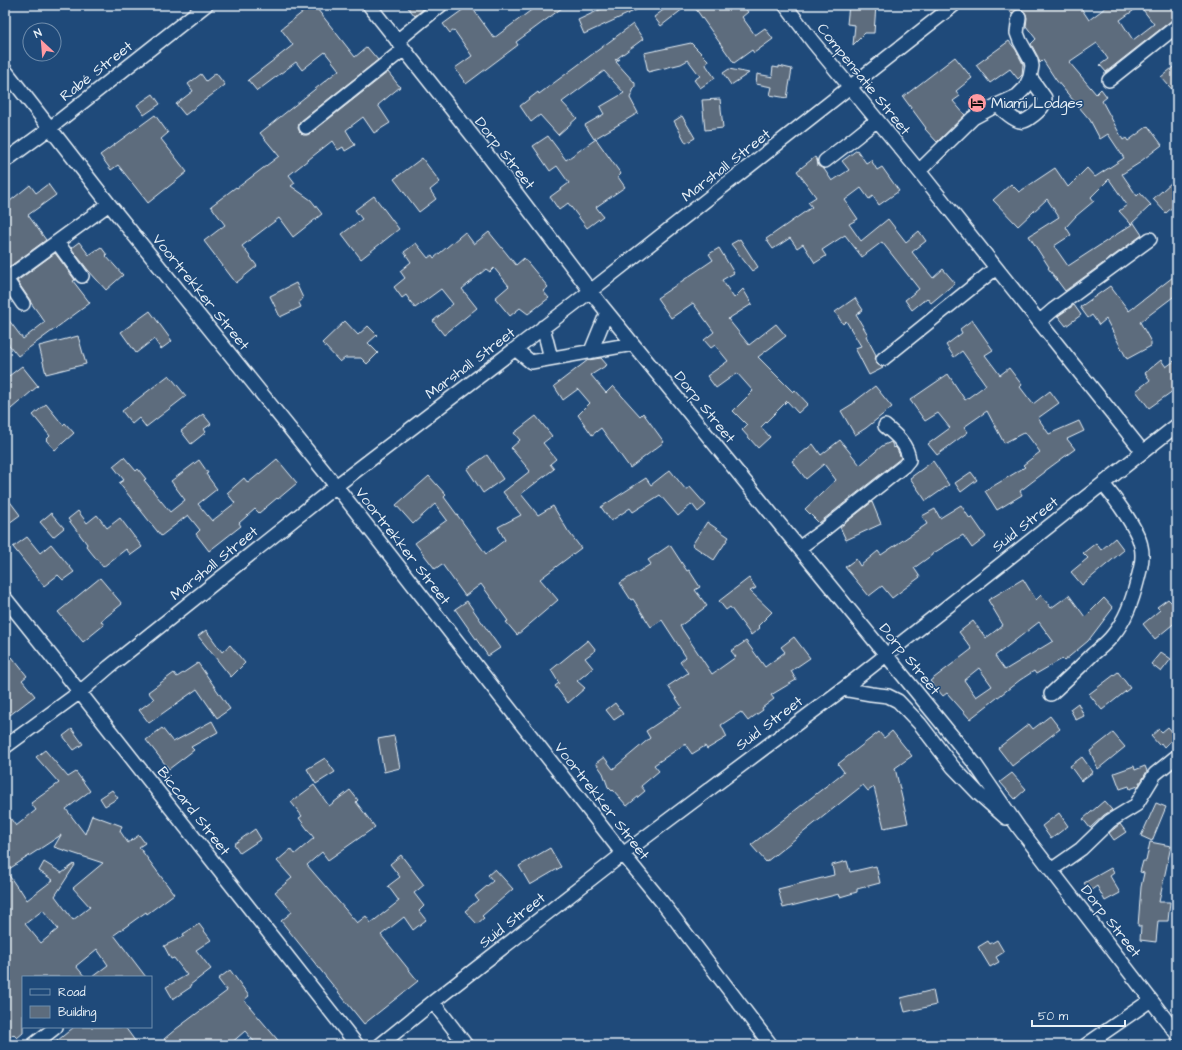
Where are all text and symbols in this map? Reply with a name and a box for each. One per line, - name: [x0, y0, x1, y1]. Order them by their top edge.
- street label: Compensatie Street: [812, 19, 915, 140]
- north arrow: [22, 22, 62, 62]
- text: N: [31, 25, 44, 42]
- street label: Rabé Street: [56, 36, 137, 106]
- hotel icon: Miami Lodges: [966, 92, 988, 114]
- place label: Miami Lodges: [991, 93, 1084, 115]
- street label: Dorp Street: [470, 113, 540, 194]
- street label: Marshall Street: [677, 124, 775, 207]
- street label: Voortrekker Street: [147, 230, 254, 355]
- street label: Marshall Street: [421, 323, 520, 404]
- street label: Dorp Street: [669, 367, 740, 448]
- street label: Voortrekker Street: [350, 483, 455, 610]
- street label: Suid Street: [988, 492, 1063, 557]
- street label: Marshall Street: [166, 521, 263, 606]
- street label: Dorp Street: [874, 619, 945, 700]
- street label: Suid Street: [731, 691, 807, 756]
- street label: Voortrekker Street: [549, 738, 654, 865]
- street label: Biccard Street: [152, 762, 235, 860]
- street label: Dorp Street: [1076, 881, 1146, 962]
- street label: Suid Street: [475, 888, 550, 953]
- legend: [22, 976, 152, 1028]
- text: Road: [58, 984, 86, 1001]
- scale bar: [1032, 1002, 1125, 1028]
- text: Building: [58, 1004, 96, 1022]
- text: 50 m: [1038, 1008, 1069, 1025]

